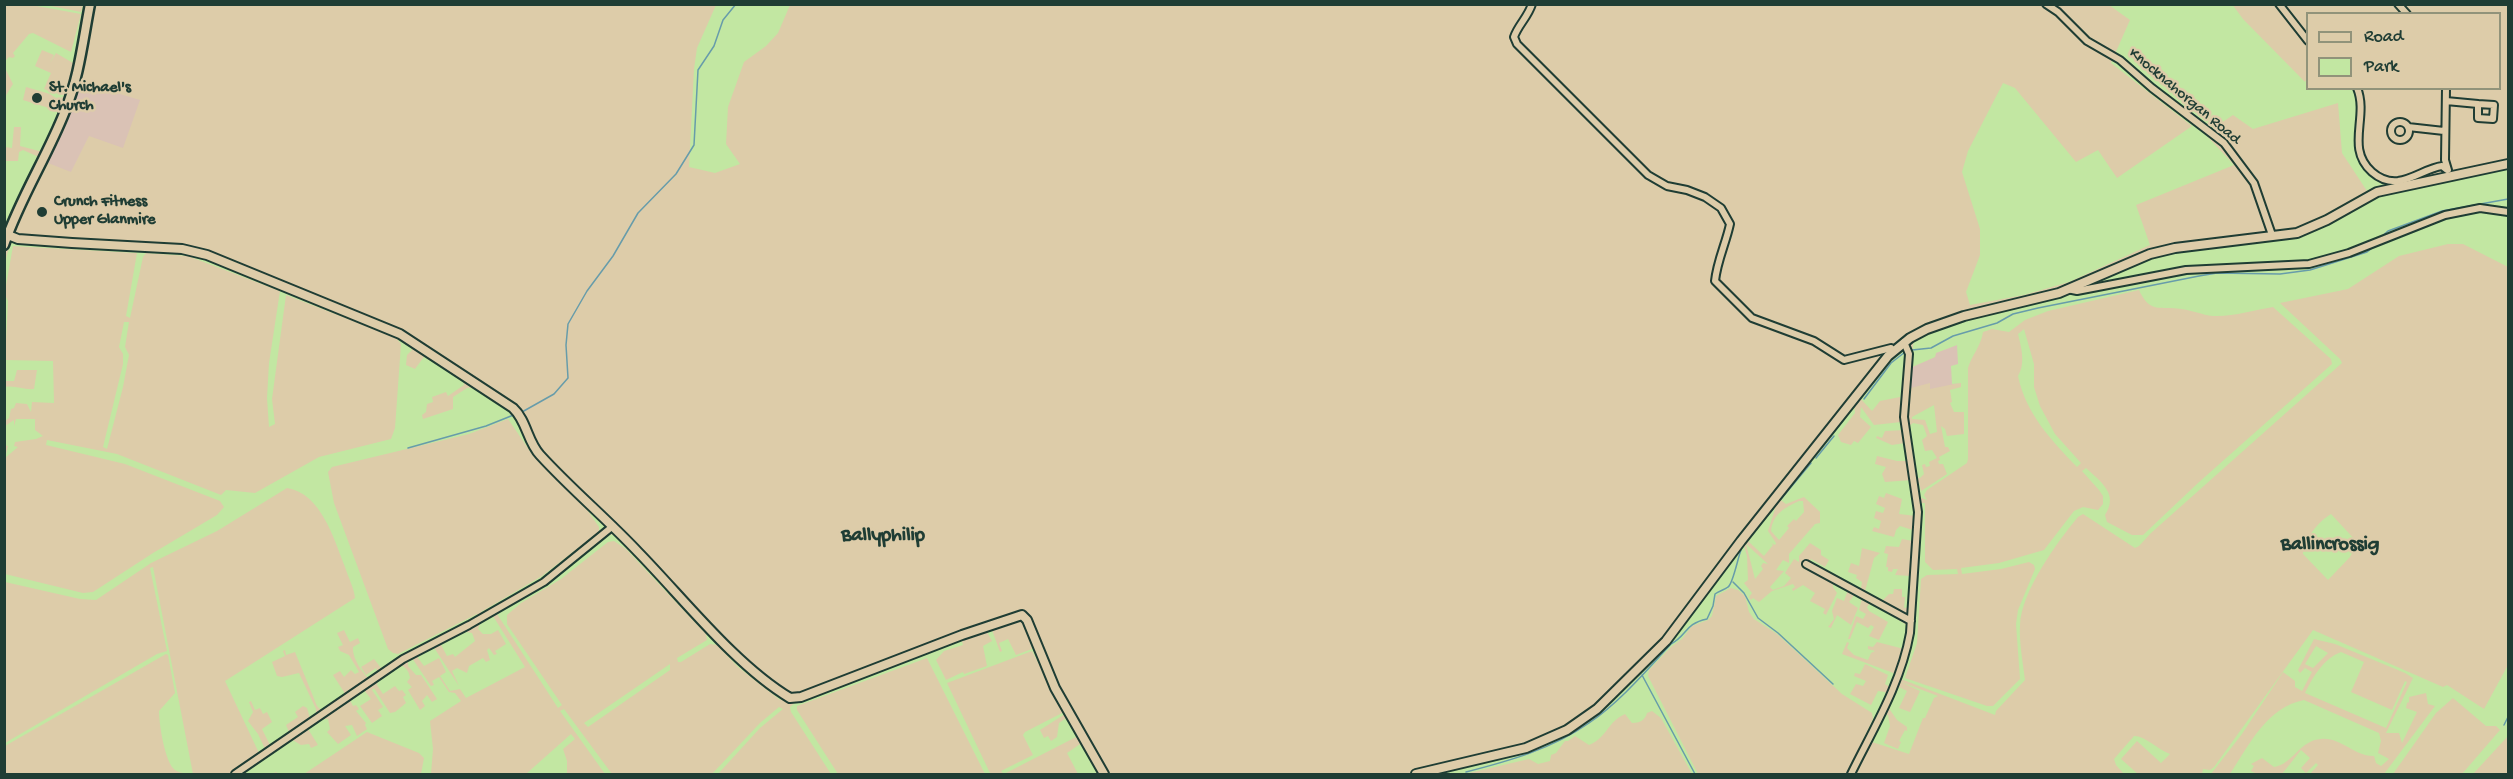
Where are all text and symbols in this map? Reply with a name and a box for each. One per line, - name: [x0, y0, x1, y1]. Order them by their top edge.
- legend: [2306, 12, 2501, 90]
- text: Road: [2364, 27, 2403, 48]
- street label: Knocknahorgan Road: [2124, 44, 2244, 150]
- text: Park: [2364, 57, 2398, 78]
- place label: St. Michael's Church: [49, 79, 131, 117]
- marker: St. Michael's Church: [30, 91, 44, 105]
- place label: Crunch Fitness Upper Glanmire: [54, 193, 156, 231]
- marker: Crunch Fitness Upper Glanmire: [35, 205, 49, 219]
- district label: Ballyphilip: [841, 525, 925, 549]
- district label: Ballincrossig: [2281, 534, 2379, 558]

